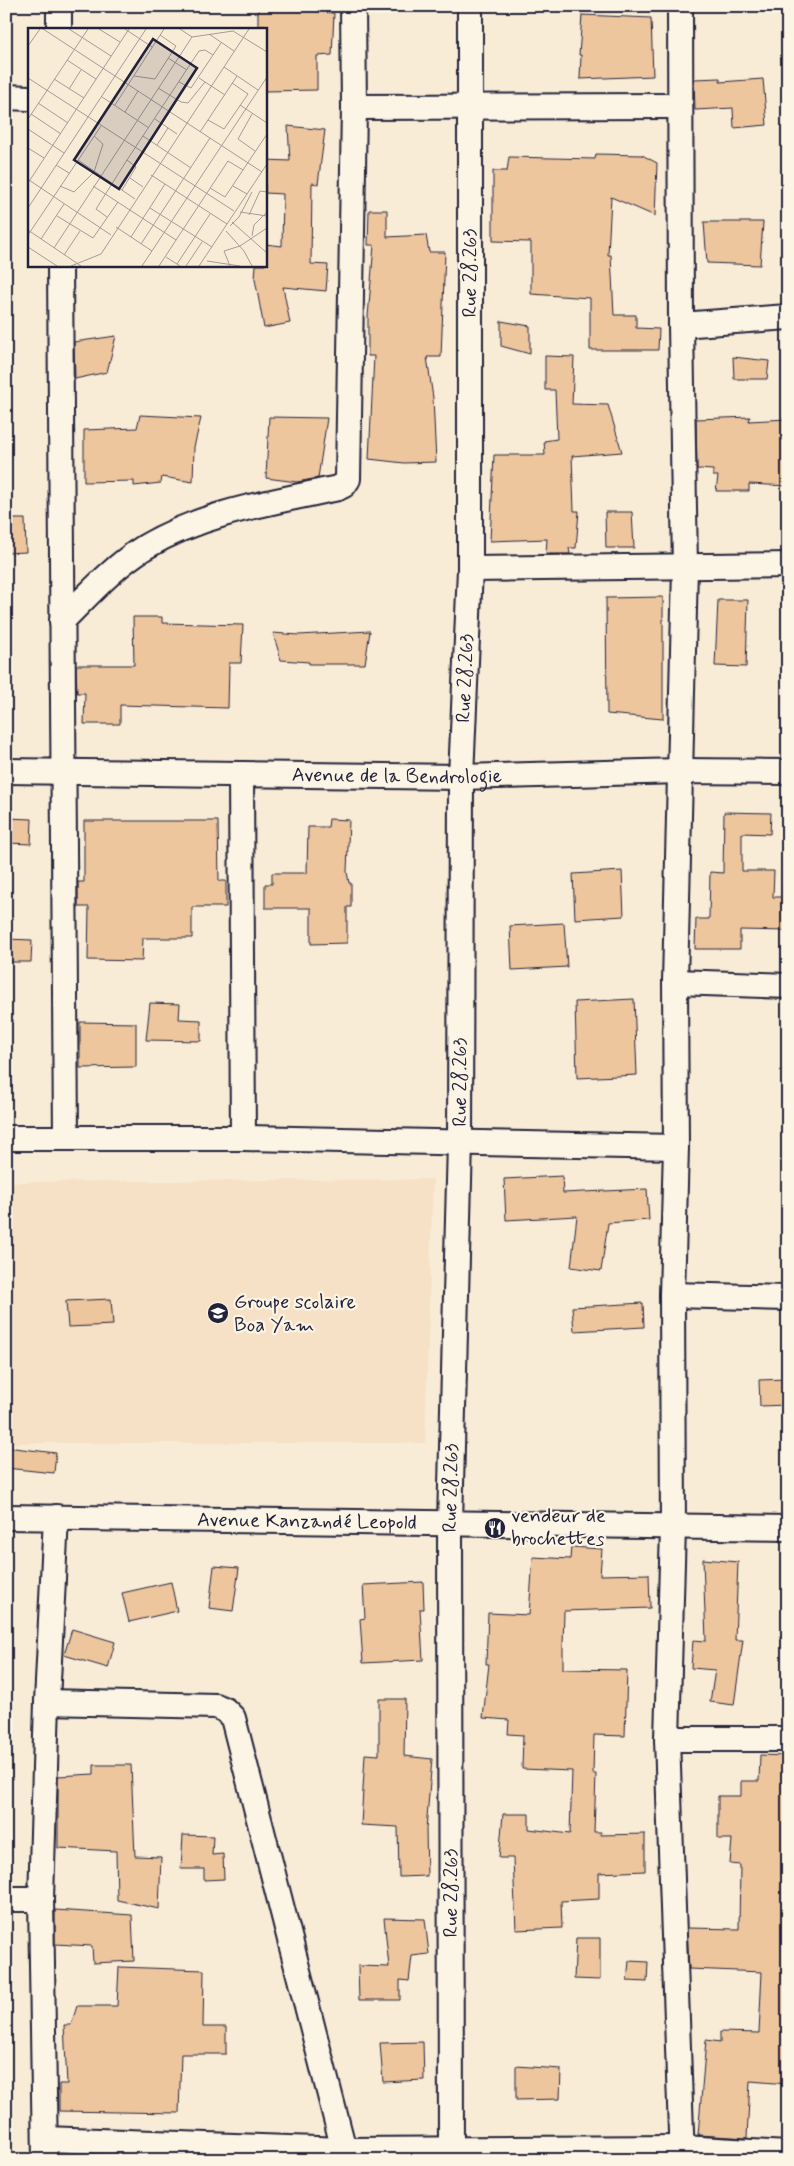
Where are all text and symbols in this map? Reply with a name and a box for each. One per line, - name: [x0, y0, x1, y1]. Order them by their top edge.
- inset map: [28, 28, 266, 266]
- street label: Rue 28.263: [457, 228, 484, 318]
- street label: Rue 28.263: [450, 633, 481, 723]
- street label: Avenue de la Bendrologie: [292, 761, 502, 792]
- street label: Rue 28.263: [447, 1038, 474, 1127]
- place label: Groupe scolaire Boa Yam: [234, 1289, 356, 1339]
- school or university icon: Groupe scolaire Boa Yam: [206, 1301, 230, 1325]
- street label: Rue 28.263: [436, 1443, 466, 1533]
- place label: vendeur de brochettes: [511, 1503, 606, 1553]
- street label: Avenue Kanzandé Leopold: [197, 1506, 417, 1536]
- restaurant icon: vendeur de brochettes: [483, 1516, 507, 1540]
- street label: Rue 28.263: [438, 1848, 465, 1938]

